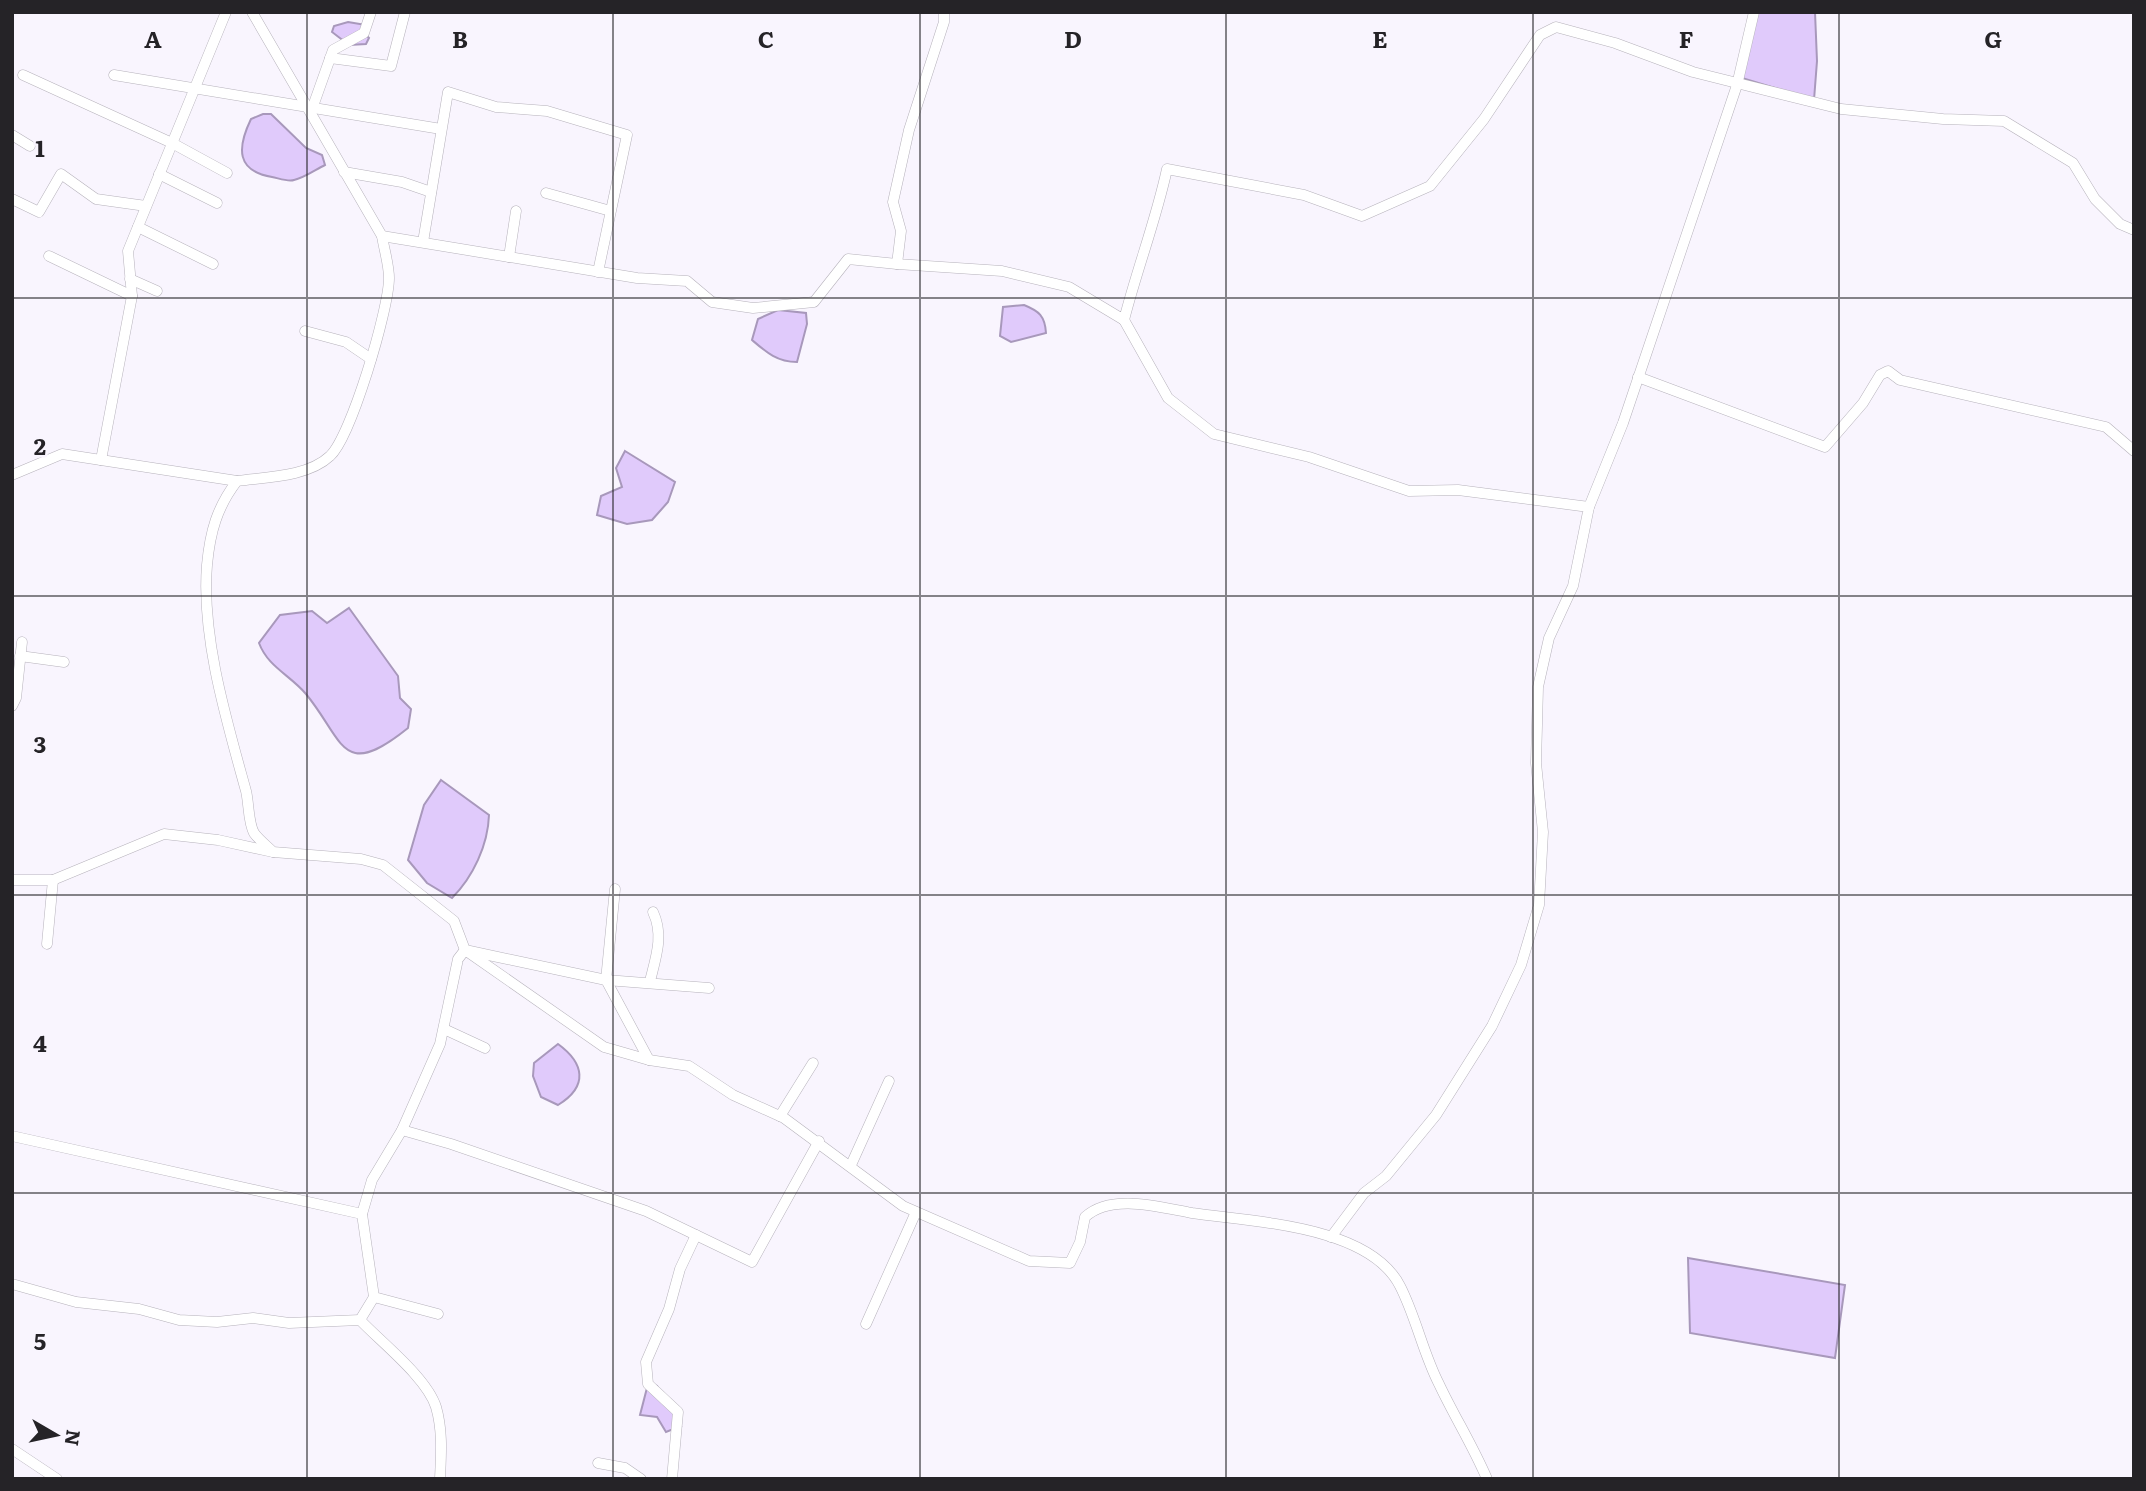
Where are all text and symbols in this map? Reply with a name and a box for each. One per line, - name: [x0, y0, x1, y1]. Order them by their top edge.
- text: A: [144, 21, 162, 55]
- text: B: [452, 21, 468, 55]
- text: C: [758, 21, 774, 55]
- text: D: [1064, 21, 1082, 55]
- text: E: [1372, 21, 1388, 55]
- text: F: [1679, 21, 1694, 55]
- text: G: [1984, 21, 2002, 55]
- text: 1: [35, 130, 45, 164]
- text: 2: [34, 428, 46, 462]
- text: 3: [34, 726, 46, 760]
- text: 4: [33, 1025, 47, 1059]
- text: 5: [34, 1323, 46, 1357]
- north arrow: [21, 1400, 91, 1470]
- text: N: [59, 1428, 89, 1448]

